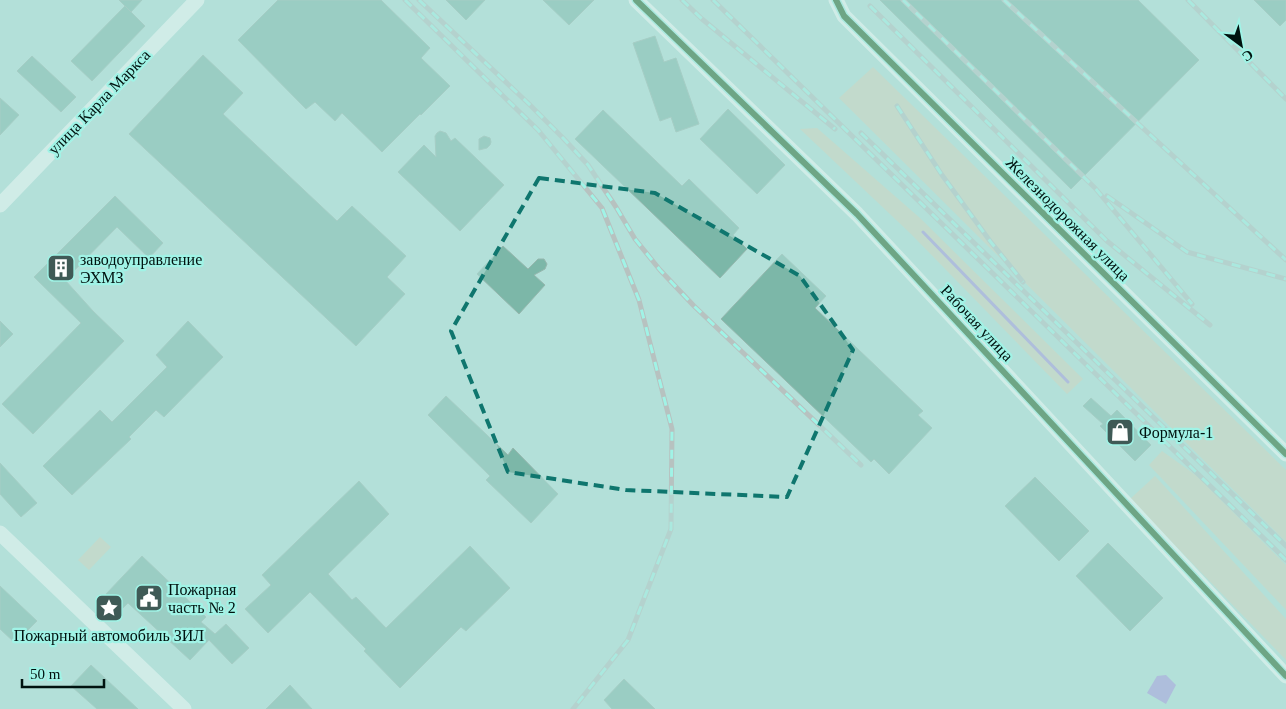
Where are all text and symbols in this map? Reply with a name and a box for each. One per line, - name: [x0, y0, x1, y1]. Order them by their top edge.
- north arrow: [1216, 20, 1266, 70]
- street label: улица Карла Маркса: [45, 46, 154, 159]
- text: С: [1239, 47, 1256, 65]
- street label: Железнодорожная улица: [1002, 154, 1133, 285]
- place label: заводоуправление ЭХМЗ: [80, 251, 202, 286]
- building icon: заводоуправление ЭХМЗ: [46, 253, 76, 283]
- street label: Рабочая улица: [937, 281, 1017, 365]
- shop icon: Формула-1: [1105, 417, 1135, 447]
- place label: Формула-1: [1139, 424, 1213, 442]
- place label: Пожарная часть № 2: [168, 581, 237, 616]
- public building icon: Пожарная часть № 2: [134, 583, 164, 613]
- place icon: Пожарный автомобиль ЗИЛ: [94, 593, 124, 623]
- place label: Пожарный автомобиль ЗИЛ: [14, 627, 204, 645]
- scale bar: [22, 656, 105, 688]
- text: 50 m: [30, 666, 61, 682]

